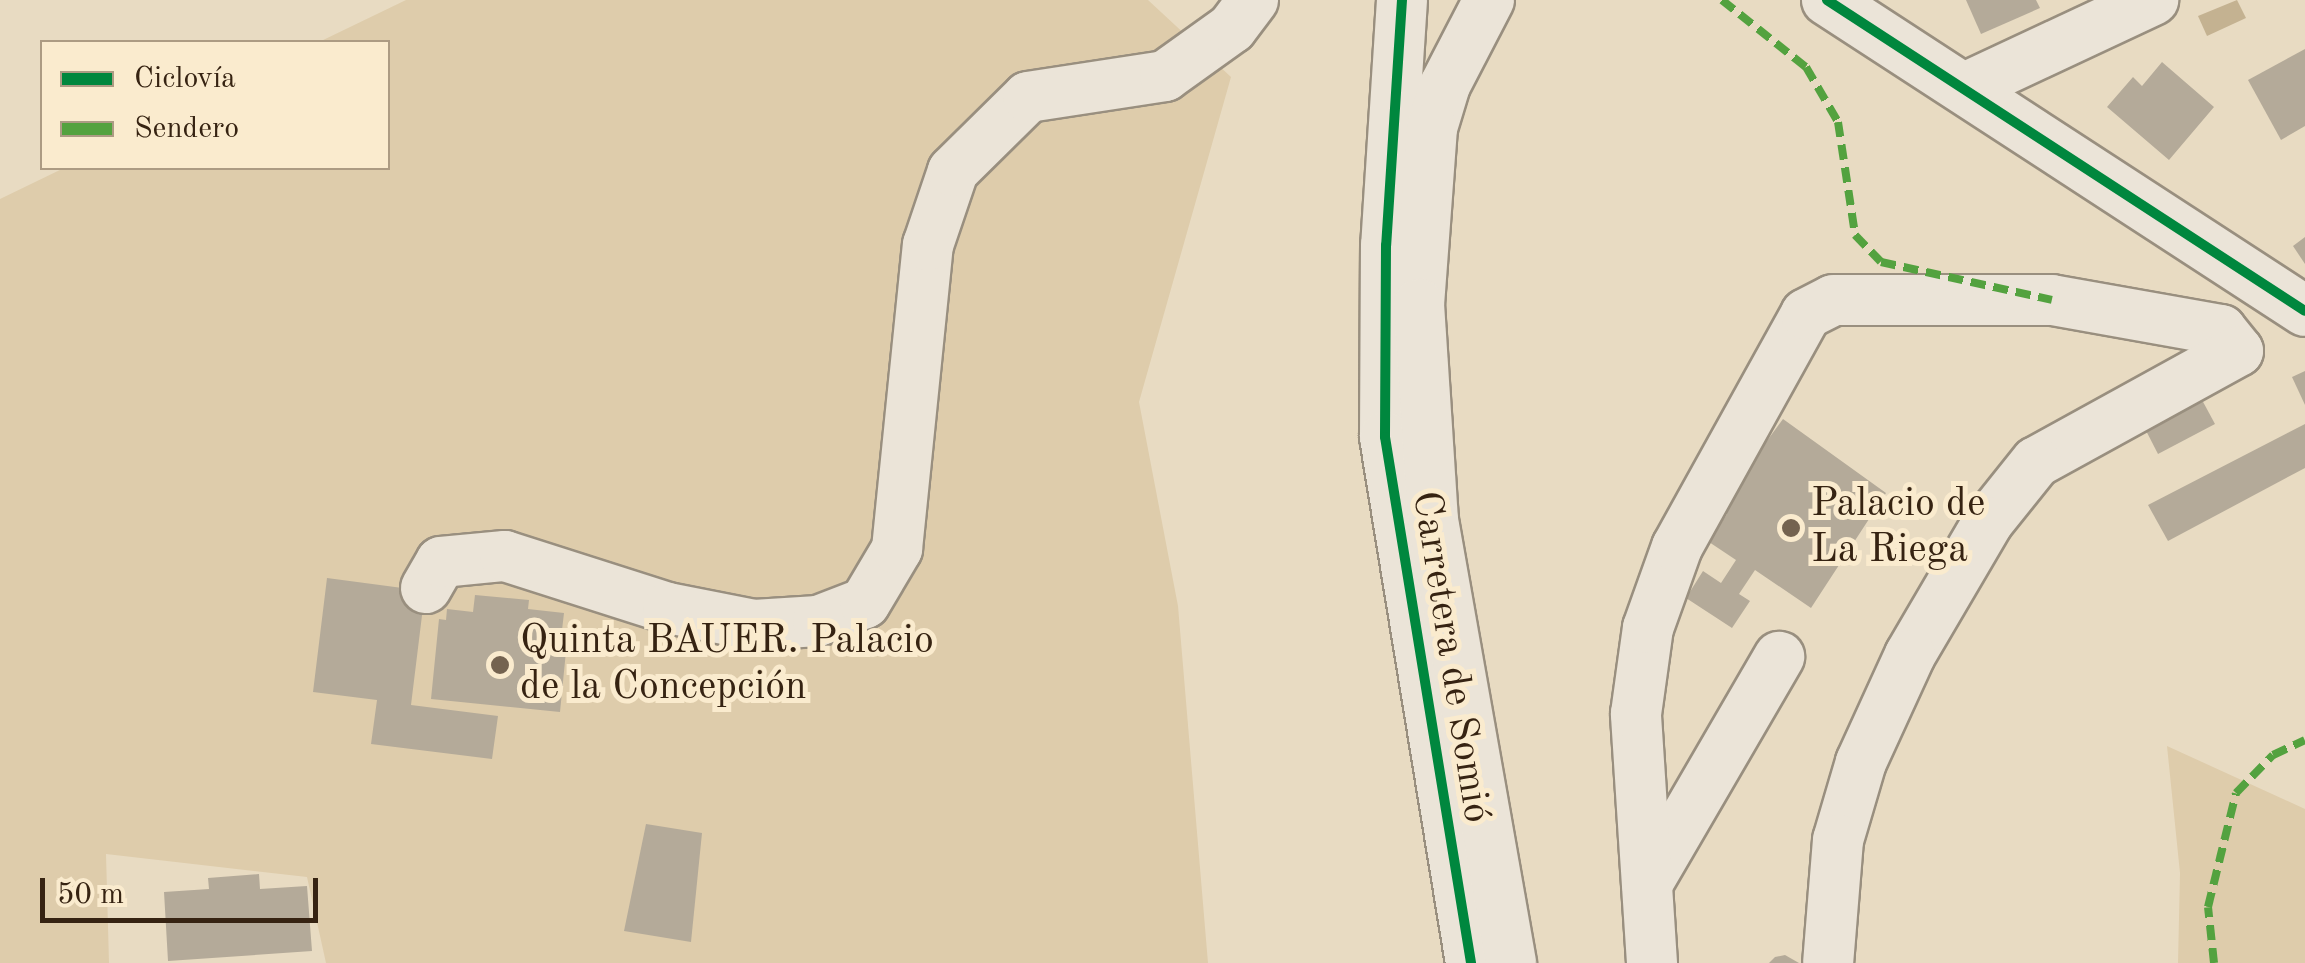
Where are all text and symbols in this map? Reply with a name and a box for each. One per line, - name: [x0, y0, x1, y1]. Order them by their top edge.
- legend: [40, 40, 390, 170]
- text: Ciclovía: [134, 64, 236, 94]
- text: Sendero: [134, 114, 239, 144]
- place label: Palacio de La Riega: [1811, 481, 1985, 575]
- street label: Carretera de Somió: [1400, 488, 1500, 826]
- marker: Palacio de La Riega: [1780, 517, 1802, 539]
- place label: Quinta BAUER. Palacio de la Concepción: [520, 618, 934, 712]
- marker: Quinta BAUER. Palacio de la Concepción: [489, 654, 511, 676]
- scale bar: [45, 858, 322, 920]
- text: 50 m: [57, 880, 124, 910]

